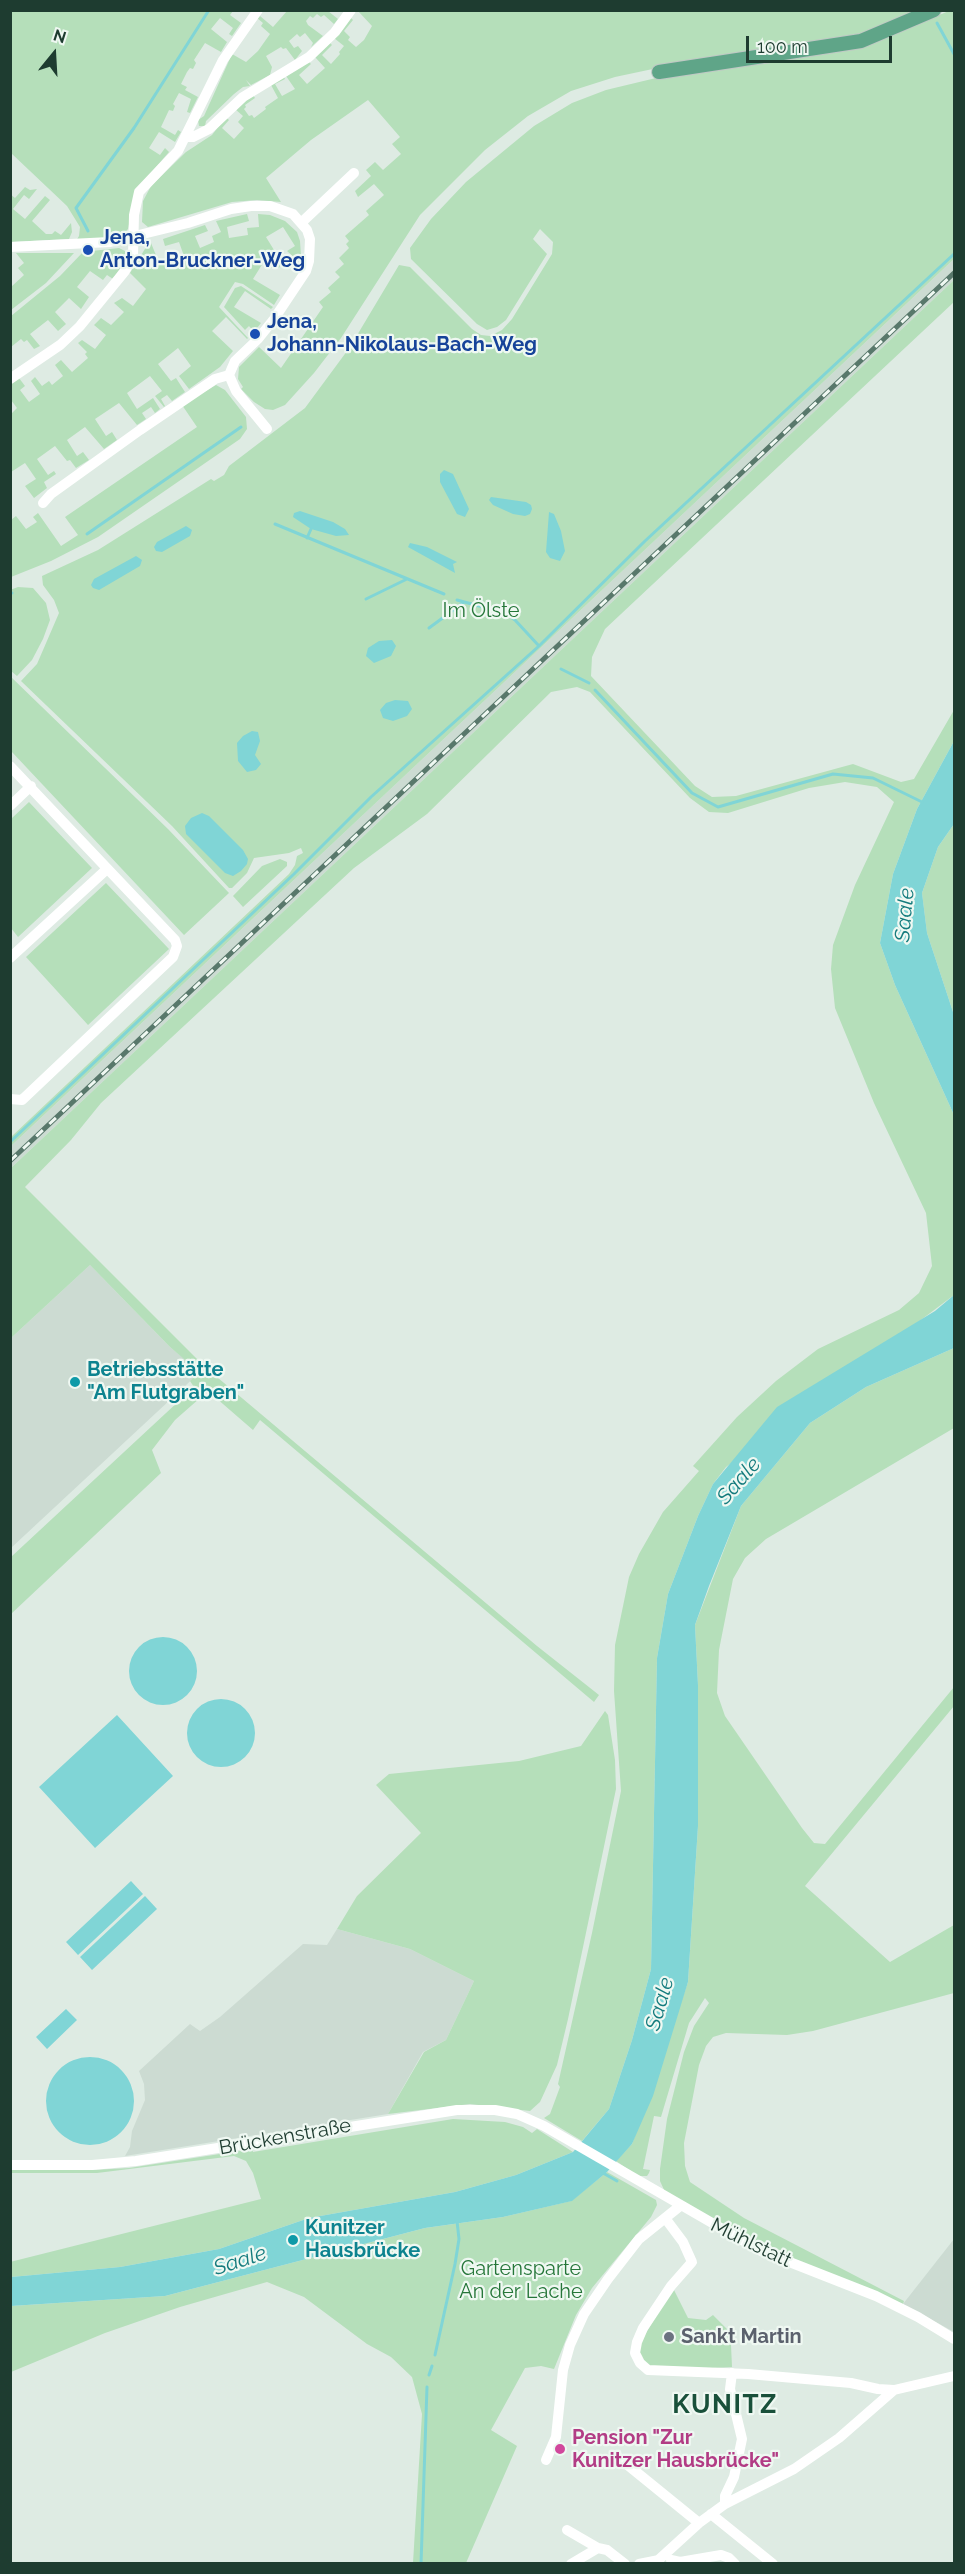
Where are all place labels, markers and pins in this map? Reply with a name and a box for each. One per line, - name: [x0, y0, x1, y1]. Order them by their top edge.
- place label: Jena, Anton-Bruckner-Weg: [100, 226, 305, 273]
- marker: Jena, Anton-Bruckner-Weg: [81, 243, 95, 257]
- place label: Jena, Johann-Nikolaus-Bach-Weg: [267, 310, 537, 357]
- marker: Jena, Johann-Nikolaus-Bach-Weg: [248, 327, 262, 341]
- place label: Betriebsstätte "Am Flutgraben": [87, 1358, 244, 1405]
- marker: Betriebsstätte "Am Flutgraben": [68, 1375, 82, 1389]
- place label: Kunitzer Hausbrücke: [305, 2216, 420, 2263]
- marker: Kunitzer Hausbrücke: [286, 2233, 300, 2247]
- place label: Sankt Martin: [681, 2325, 802, 2349]
- marker: Sankt Martin: [662, 2330, 676, 2344]
- place label: Pension "Zur Kunitzer Hausbrücke": [572, 2426, 779, 2473]
- marker: Pension "Zur Kunitzer Hausbrücke": [553, 2442, 567, 2456]

